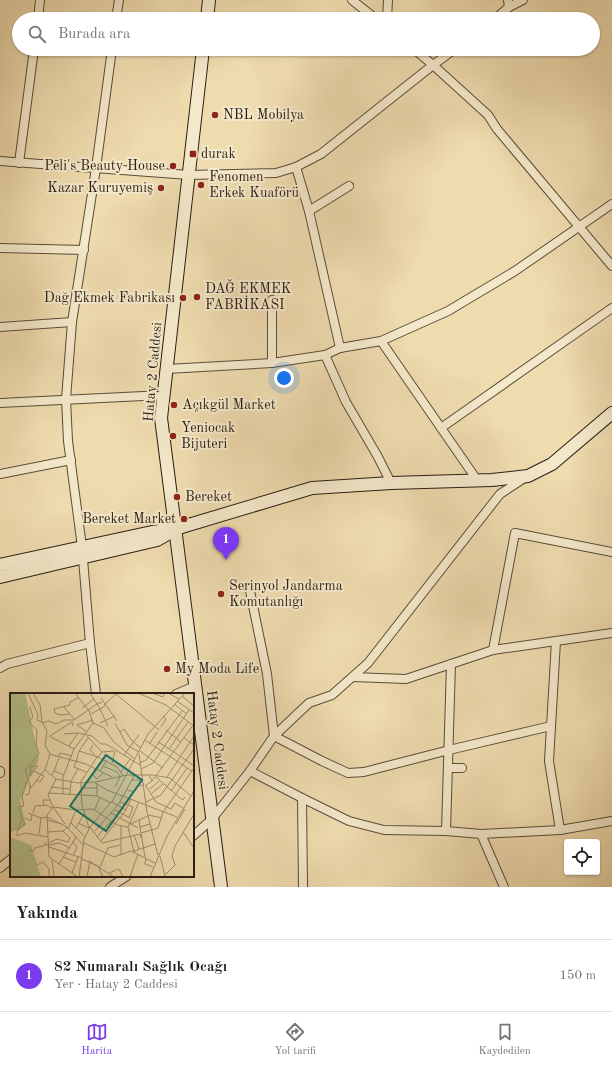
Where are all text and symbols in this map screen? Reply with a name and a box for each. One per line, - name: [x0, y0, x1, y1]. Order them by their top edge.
- search box: [12, 12, 600, 56]
- icon: search: [26, 23, 48, 45]
- text: Burada ara: [58, 27, 130, 42]
- place label: NBL Mobilya: [223, 108, 304, 122]
- marker: NBL Mobilya: [210, 110, 220, 120]
- place label: durak: [201, 147, 236, 161]
- marker: durak: [188, 149, 198, 159]
- place label: Peli's Beauty House: [44, 159, 165, 173]
- marker: Peli's Beauty House: [168, 161, 178, 171]
- place label: Fenomen Erkek Kuaförü: [209, 170, 300, 200]
- marker: Fenomen Erkek Kuaförü: [196, 180, 206, 190]
- place label: Kazar Kuruyemiş: [47, 181, 153, 195]
- marker: Kazar Kuruyemiş: [156, 183, 166, 193]
- place label: DAĞ EKMEK FABRİKASI: [205, 279, 291, 312]
- place label: Dağ Ekmek Fabrikası: [44, 291, 175, 305]
- marker: DAĞ EKMEK FABRİKASI: [192, 292, 202, 302]
- marker: Dağ Ekmek Fabrikası: [178, 293, 188, 303]
- street label: Hatay 2 Caddesi: [142, 321, 164, 422]
- your location: [274, 368, 294, 388]
- place label: Açıkgül Market: [182, 398, 276, 412]
- marker: Açıkgül Market: [169, 400, 179, 410]
- place label: Yeniocak Bijuteri: [181, 421, 235, 451]
- marker: Yeniocak Bijuteri: [168, 431, 178, 441]
- place label: Bereket: [185, 490, 232, 504]
- marker: Bereket: [172, 492, 182, 502]
- place label: Bereket Market: [82, 512, 176, 526]
- marker: Bereket Market: [179, 514, 189, 524]
- pin: 1: [213, 527, 239, 560]
- place label: Serinyol Jandarma Komutanlığı: [229, 579, 343, 609]
- marker: Serinyol Jandarma Komutanlığı: [216, 589, 226, 599]
- place label: My Moda Life: [175, 662, 259, 676]
- marker: My Moda Life: [162, 664, 172, 674]
- street label: Hatay 2 Caddesi: [204, 689, 230, 791]
- inset map: [10, 693, 194, 877]
- map controls: [564, 839, 600, 875]
- button: locate: [564, 839, 600, 875]
- text: Yakında: [16, 905, 78, 922]
- text: 82 Numaralı Sağlık Ocağı: [54, 960, 227, 975]
- text: 1: [25, 969, 33, 982]
- text: 150 m: [559, 969, 596, 982]
- text: Yer · Hatay 2 Caddesi: [54, 978, 178, 991]
- tab: Harita: [81, 1021, 112, 1059]
- tab: Yol tarifi: [275, 1021, 316, 1059]
- tab: Kaydedilen: [478, 1021, 531, 1059]

